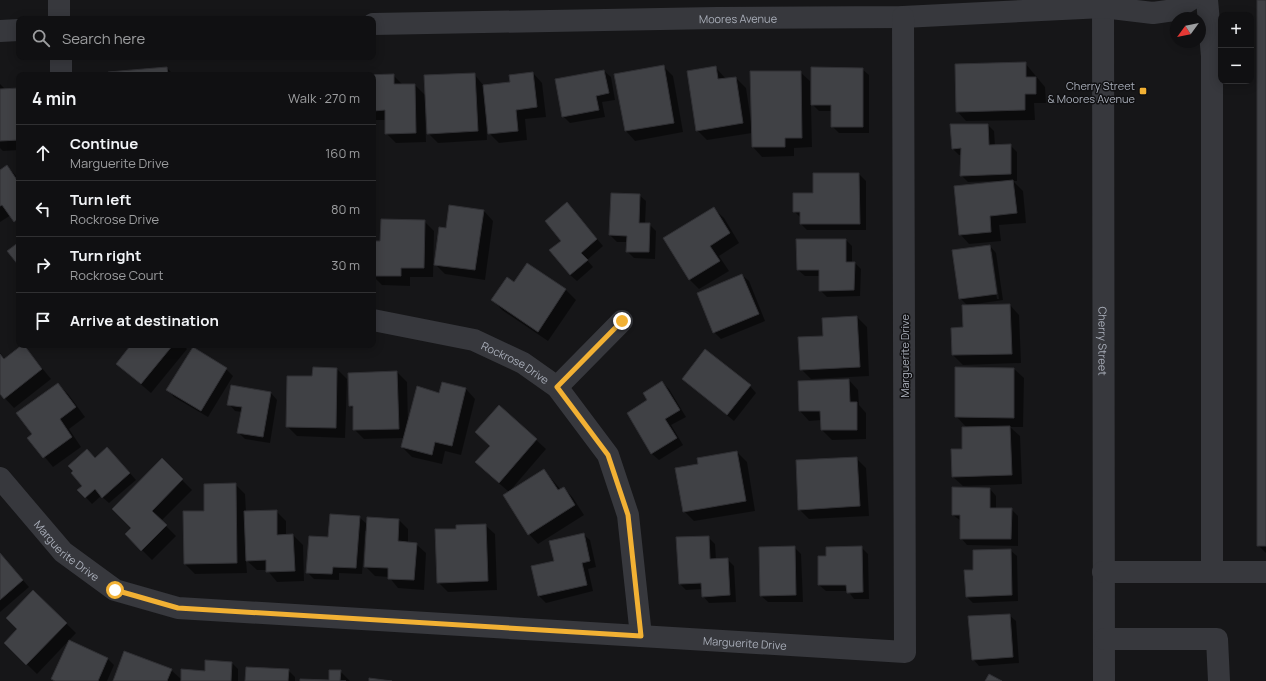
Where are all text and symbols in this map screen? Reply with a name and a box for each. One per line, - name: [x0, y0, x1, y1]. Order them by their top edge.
- street label: Moores Avenue: [699, 10, 778, 26]
- north arrow: [1170, 12, 1206, 48]
- map controls: [1218, 12, 1254, 84]
- button: +: [1218, 12, 1254, 48]
- search box: [16, 16, 376, 60]
- icon: search: [30, 27, 52, 49]
- text: Search here: [62, 28, 145, 49]
- button: −: [1218, 48, 1254, 84]
- place label: Cherry Street & Moores Avenue: [1047, 78, 1136, 106]
- marker: Cherry Street & Moores Avenue: [1138, 86, 1148, 96]
- text: 4 min: [32, 87, 76, 110]
- text: Walk · 270 m: [288, 89, 360, 107]
- text: Continue: [70, 133, 138, 154]
- icon: ahead: [32, 142, 54, 164]
- text: 160 m: [325, 144, 360, 162]
- text: Marguerite Drive: [70, 154, 169, 172]
- text: Turn left: [70, 189, 132, 210]
- icon: left: [32, 198, 54, 220]
- text: 80 m: [331, 200, 360, 218]
- text: Rockrose Drive: [70, 210, 159, 228]
- text: Turn right: [70, 245, 141, 266]
- icon: right: [32, 254, 54, 276]
- text: 30 m: [331, 256, 360, 274]
- text: Rockrose Court: [70, 266, 163, 284]
- street label: Cherry Street: [1096, 306, 1111, 376]
- icon: arrive: [32, 310, 54, 332]
- text: Arrive at destination: [70, 310, 219, 331]
- route end: [613, 312, 631, 330]
- street label: Marguerite Drive: [897, 314, 912, 398]
- street label: Rockrose Drive: [479, 337, 553, 387]
- street label: Marguerite Drive: [31, 517, 103, 584]
- route start: [106, 581, 124, 599]
- street label: Marguerite Drive: [703, 632, 788, 652]

